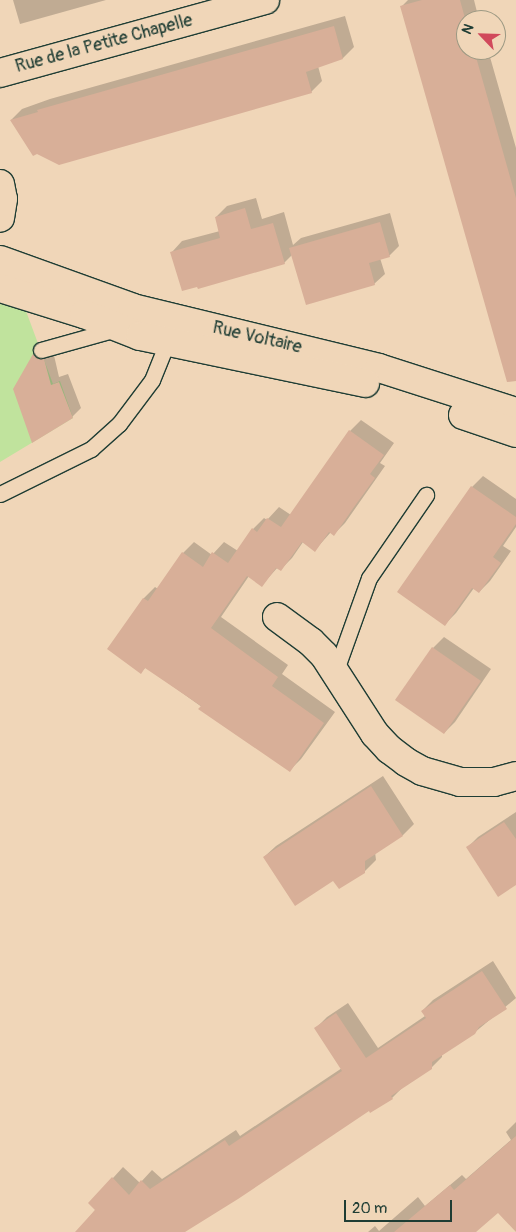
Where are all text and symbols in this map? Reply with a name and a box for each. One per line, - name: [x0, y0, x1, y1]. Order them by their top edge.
- street label: Rue de la Petite Chapelle: [13, 10, 195, 78]
- north arrow: [456, 10, 506, 60]
- text: N: [458, 21, 477, 37]
- street label: Rue Voltaire: [210, 317, 304, 359]
- scale bar: [346, 1190, 454, 1222]
- text: 20 m: [352, 1199, 387, 1218]

